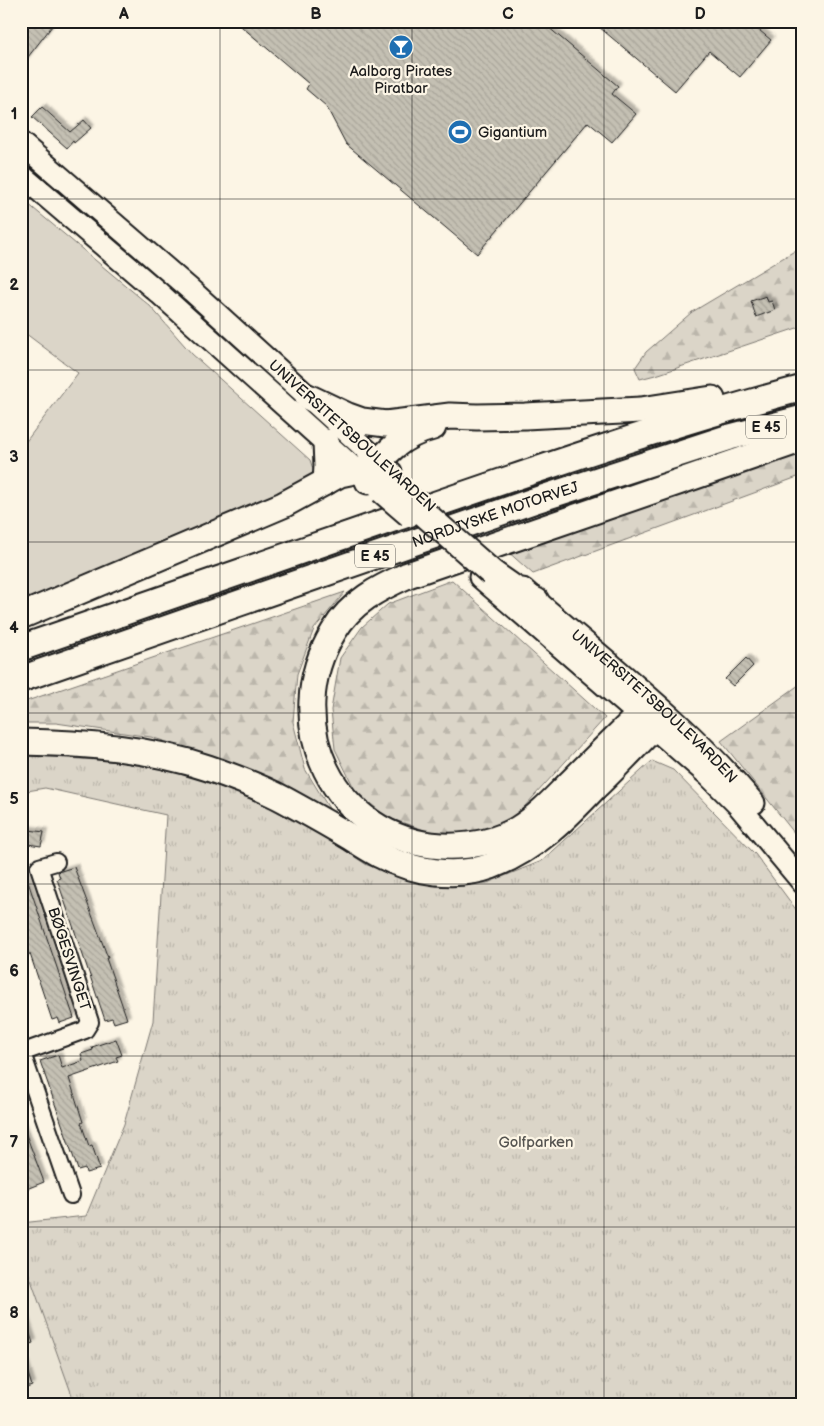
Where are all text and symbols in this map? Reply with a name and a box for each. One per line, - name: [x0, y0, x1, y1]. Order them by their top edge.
- text: A: [118, 5, 129, 24]
- text: B: [310, 5, 322, 24]
- text: C: [502, 5, 514, 24]
- text: D: [694, 5, 706, 24]
- bar icon: Aalborg Pirates Piratbar: [388, 34, 414, 60]
- place label: Aalborg Pirates Piratbar: [350, 62, 453, 98]
- text: 1: [11, 105, 17, 124]
- sports icon: Gigantium: [447, 119, 473, 145]
- place label: Gigantium: [478, 123, 547, 142]
- text: 2: [9, 276, 19, 295]
- street label: UNIVERSITETSBOULEVARDEN: [264, 356, 440, 516]
- road number: E 45: [746, 416, 786, 438]
- text: 3: [9, 448, 19, 467]
- street label: NORDJYSKE MOTORVEJ: [409, 477, 582, 552]
- road number: E 45: [355, 544, 395, 568]
- text: 4: [9, 619, 19, 638]
- street label: UNIVERSITETSBOULEVARDEN: [567, 625, 741, 787]
- text: 5: [9, 790, 19, 809]
- street label: BØGESVINGET: [43, 905, 95, 1013]
- text: 6: [9, 962, 19, 981]
- text: 7: [10, 1133, 19, 1152]
- park label: Golfparken: [499, 1133, 573, 1152]
- text: 8: [9, 1304, 19, 1323]

